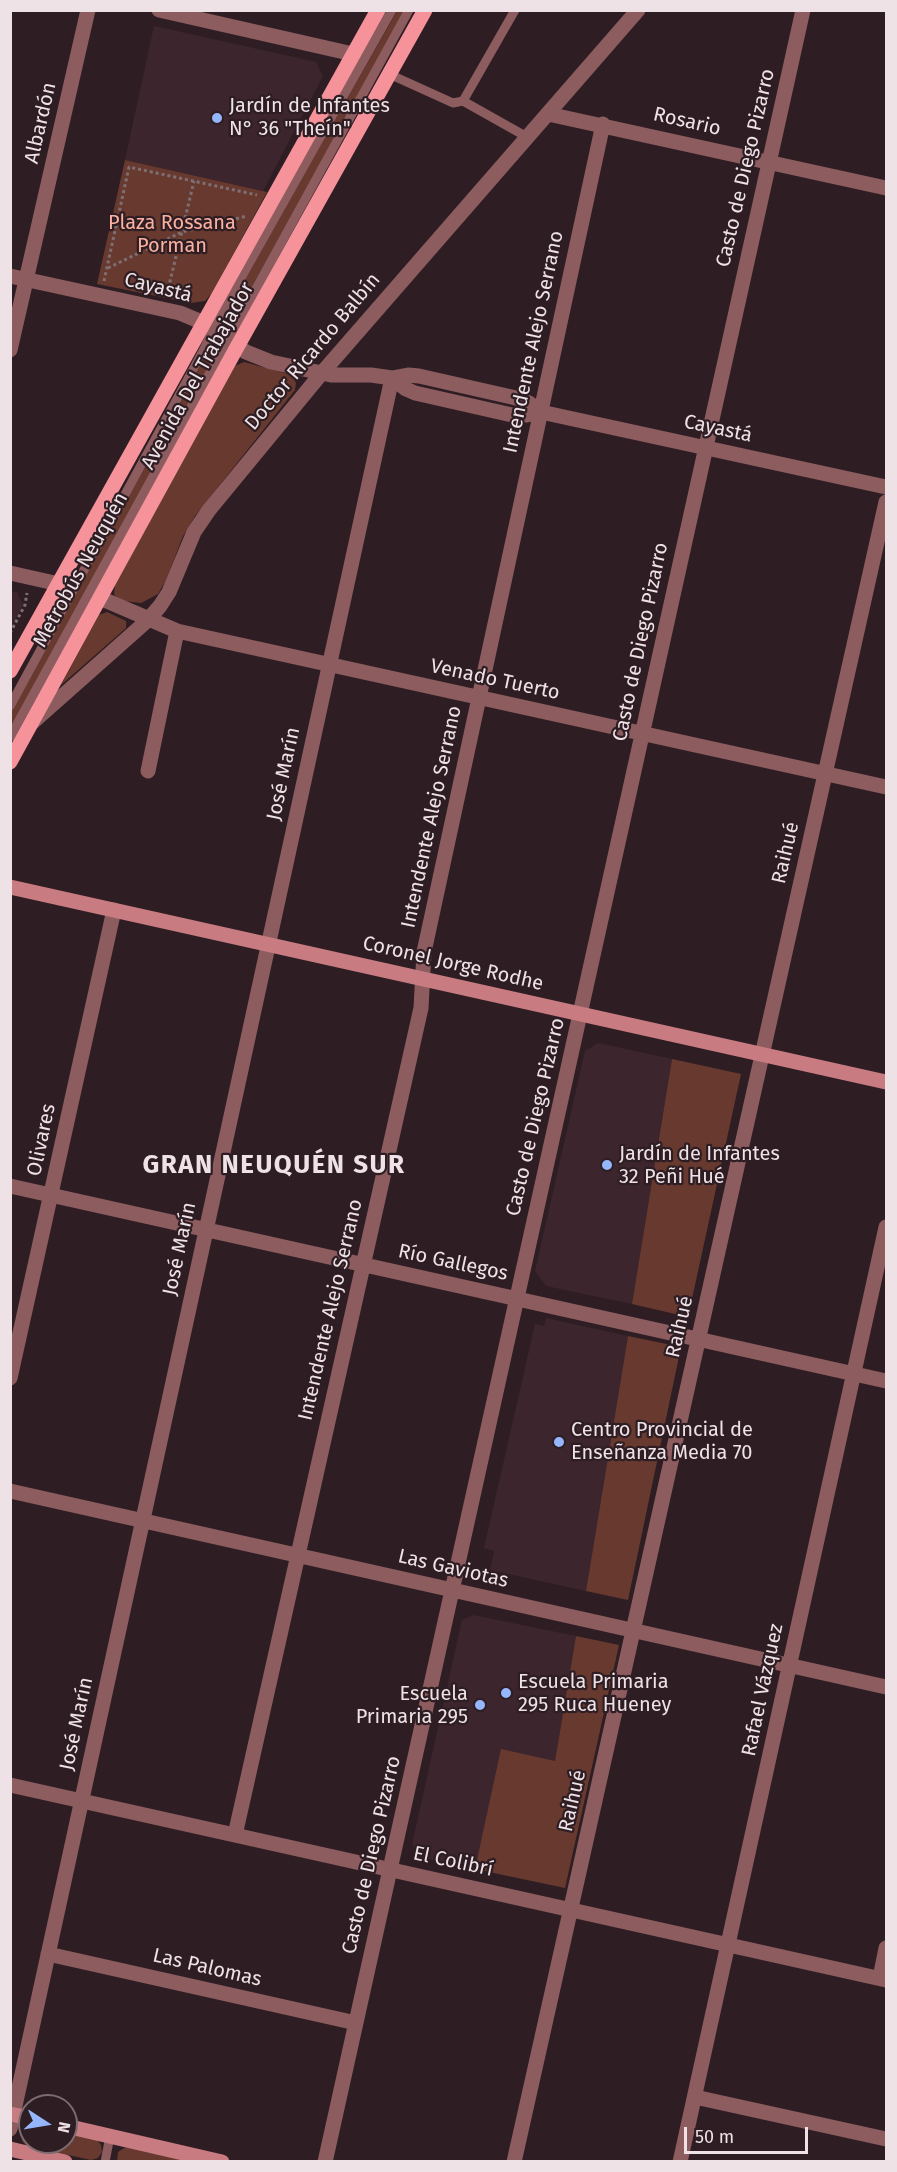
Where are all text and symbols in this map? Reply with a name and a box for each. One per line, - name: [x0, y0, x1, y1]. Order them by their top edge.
- street label: Casto de Diego Pizarro: [712, 67, 780, 269]
- street label: Albardón: [20, 80, 62, 166]
- place label: Jardín de Infantes N° 36 "Theín": [229, 94, 390, 141]
- street label: Rosario: [651, 103, 723, 141]
- marker: Jardín de Infantes N° 36 "Theín": [210, 111, 224, 125]
- park label: Plaza Rossana Porman: [108, 211, 236, 258]
- street label: Intendente Alejo Serrano: [499, 229, 569, 455]
- street label: Cayastá: [122, 268, 194, 308]
- street label: Doctor Ricardo Balbín: [240, 269, 386, 435]
- street label: Avenida Del Trabajador: [137, 278, 259, 474]
- street label: Cayastá: [682, 410, 754, 448]
- street label: Metrobús Neuquén: [29, 489, 133, 651]
- street label: Casto de Diego Pizarro: [608, 540, 674, 744]
- street label: Venado Tuerto: [428, 655, 562, 705]
- street label: Intendente Alejo Serrano: [397, 704, 467, 930]
- street label: José Marín: [262, 725, 306, 823]
- street label: Raihué: [767, 820, 805, 886]
- street label: Coronel Jorge Rodhe: [360, 932, 546, 996]
- street label: Casto de Diego Pizarro: [502, 1016, 570, 1218]
- street label: Olivares: [23, 1102, 61, 1178]
- place label: Jardín de Infantes 32 Peñi Hué: [619, 1142, 780, 1189]
- district label: GRAN NEUQUÉN SUR: [142, 1150, 406, 1182]
- marker: Jardín de Infantes 32 Peñi Hué: [600, 1158, 614, 1172]
- street label: Intendente Alejo Serrano: [294, 1197, 368, 1423]
- street label: José Marín: [158, 1200, 202, 1298]
- street label: Río Gallegos: [396, 1240, 510, 1286]
- street label: Raihué: [661, 1294, 699, 1360]
- place label: Centro Provincial de Enseñanza Media 70: [571, 1418, 753, 1465]
- marker: Centro Provincial de Enseñanza Media 70: [552, 1435, 566, 1449]
- street label: Las Gaviotas: [395, 1545, 511, 1593]
- street label: Rafael Vázquez: [737, 1622, 789, 1758]
- place label: Escuela Primaria 295 Ruca Hueney: [518, 1670, 671, 1717]
- street label: José Marín: [55, 1675, 99, 1773]
- place label: Escuela Primaria 295: [356, 1682, 468, 1729]
- marker: Escuela Primaria 295 Ruca Hueney: [499, 1686, 513, 1700]
- marker: Escuela Primaria 295: [473, 1698, 487, 1712]
- street label: Casto de Diego Pizarro: [338, 1754, 406, 1956]
- street label: Raihué: [554, 1768, 592, 1834]
- street label: El Colibrí: [411, 1842, 495, 1882]
- street label: Las Palomas: [150, 1944, 264, 1992]
- north arrow: [18, 2094, 78, 2154]
- scale bar: [687, 2115, 812, 2153]
- text: N: [54, 2120, 75, 2135]
- text: 50 m: [695, 2126, 734, 2148]

